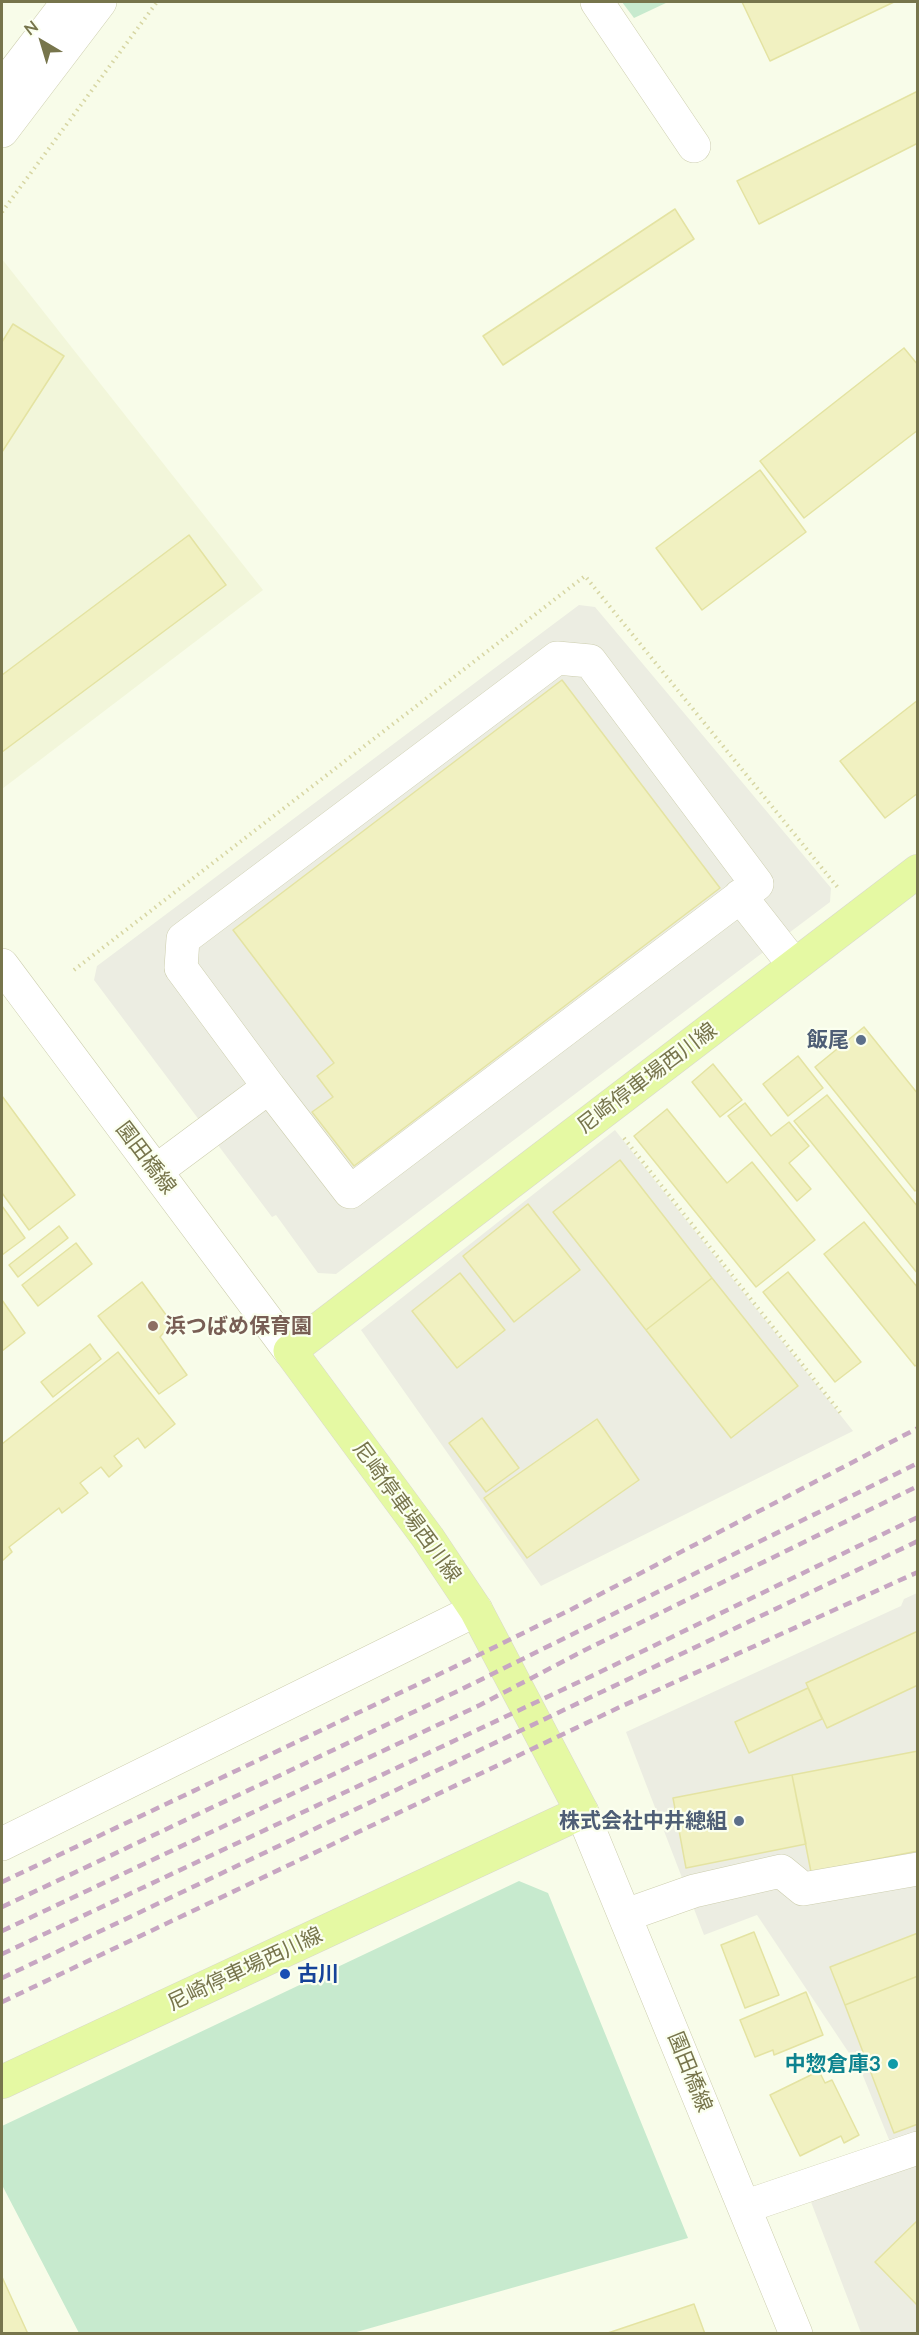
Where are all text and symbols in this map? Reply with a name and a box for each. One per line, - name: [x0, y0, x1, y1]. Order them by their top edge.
- north arrow: [12, 12, 72, 72]
- text: N: [20, 16, 41, 39]
- street label: 尼崎停車場西川線: [572, 1017, 722, 1139]
- place label: 飯尾: [807, 1027, 849, 1053]
- marker: 飯尾: [854, 1033, 868, 1047]
- street label: 園田橋線: [111, 1117, 181, 1199]
- place label: 浜つばめ保育園: [165, 1313, 312, 1339]
- marker: 浜つばめ保育園: [146, 1319, 160, 1333]
- street label: 尼崎停車場西川線: [347, 1437, 467, 1587]
- place label: 株式会社中井總組: [559, 1808, 727, 1834]
- marker: 株式会社中井總組: [732, 1814, 746, 1828]
- street label: 尼崎停車場西川線: [164, 1922, 326, 2016]
- place label: 古川: [297, 1961, 339, 1987]
- marker: 古川: [278, 1967, 292, 1981]
- street label: 園田橋線: [663, 2028, 717, 2116]
- place label: 中惣倉庫3: [785, 2051, 881, 2077]
- marker: 中惣倉庫3: [886, 2057, 900, 2071]

